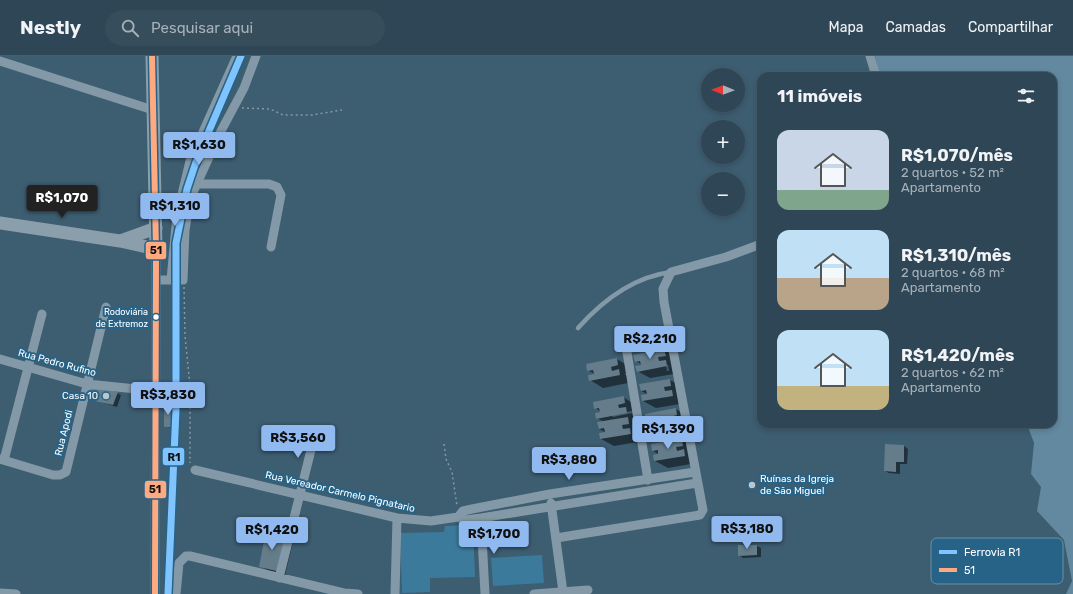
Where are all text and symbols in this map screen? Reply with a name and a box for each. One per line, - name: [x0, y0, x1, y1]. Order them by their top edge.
- search box: [105, 10, 385, 46]
- text: Nestly: [20, 16, 81, 39]
- icon: search: [119, 17, 141, 39]
- text: Pesquisar aqui: [151, 19, 253, 37]
- text: Mapa: [829, 19, 864, 36]
- text: Camadas: [886, 19, 946, 36]
- text: Compartilhar: [968, 19, 1053, 36]
- north arrow: [701, 68, 745, 112]
- map controls: [701, 68, 745, 216]
- icon: filters: [1015, 85, 1037, 107]
- text: 11 imóveis: [777, 86, 862, 106]
- button: +: [701, 120, 745, 164]
- pin: R$1,630: [162, 132, 236, 166]
- text: R$1,630: [172, 137, 226, 152]
- text: R$1,070/mês: [901, 145, 1013, 165]
- icon: home: [809, 146, 857, 194]
- text: 2 quartos · 52 m²: [901, 165, 1004, 180]
- button: −: [701, 172, 745, 216]
- text: Apartamento: [901, 180, 981, 195]
- pin: R$1,070: [25, 185, 99, 219]
- text: R$1,070: [36, 190, 88, 205]
- pin: R$1,310: [138, 193, 212, 227]
- text: R$1,310: [149, 198, 201, 213]
- line badge: 51: [145, 241, 167, 260]
- text: 51: [150, 244, 162, 257]
- text: R$1,310/mês: [901, 245, 1011, 265]
- icon: home: [809, 246, 857, 294]
- text: 2 quartos · 68 m²: [901, 265, 1005, 280]
- text: Apartamento: [901, 280, 981, 295]
- place label: Rodoviária de Extremoz: [96, 307, 148, 329]
- marker: Rodoviária de Extremoz: [151, 312, 161, 322]
- pin: R$2,210: [613, 326, 687, 360]
- text: R$2,210: [623, 331, 677, 346]
- text: R$1,420/mês: [901, 345, 1014, 365]
- icon: home: [809, 346, 857, 394]
- street label: Rua Pedro Rufino: [17, 347, 98, 379]
- text: 2 quartos · 62 m²: [901, 365, 1004, 380]
- text: Apartamento: [901, 380, 981, 395]
- pin: R$3,830: [131, 382, 205, 416]
- text: R$3,830: [140, 387, 196, 402]
- place label: Casa 10: [62, 390, 98, 402]
- marker: Casa 10: [101, 391, 111, 401]
- street label: Rua Apodi: [52, 409, 76, 457]
- pin: R$1,390: [631, 416, 705, 450]
- text: R$1,390: [641, 421, 695, 436]
- pin: R$3,560: [261, 425, 335, 459]
- text: R$3,560: [270, 430, 326, 445]
- line badge: R1: [162, 447, 185, 466]
- pin: R$3,880: [532, 447, 606, 481]
- text: R1: [167, 451, 181, 464]
- text: R$3,880: [541, 452, 597, 467]
- street label: Rua Vereador Carmelo Pignatario: [264, 469, 416, 515]
- place label: Ruínas da Igreja de São Miguel: [760, 473, 834, 497]
- line badge: 51: [144, 480, 167, 499]
- marker: Ruínas da Igreja de São Miguel: [747, 480, 757, 490]
- text: 51: [149, 483, 161, 496]
- pin: R$3,180: [710, 516, 784, 550]
- pin: R$1,420: [235, 517, 309, 551]
- pin: R$1,700: [457, 521, 531, 555]
- text: R$3,180: [720, 521, 774, 536]
- text: R$1,420: [245, 522, 299, 537]
- text: R$1,700: [468, 526, 520, 541]
- legend: [931, 538, 1063, 584]
- text: Ferrovia R1: [964, 546, 1020, 559]
- text: 51: [964, 564, 975, 577]

